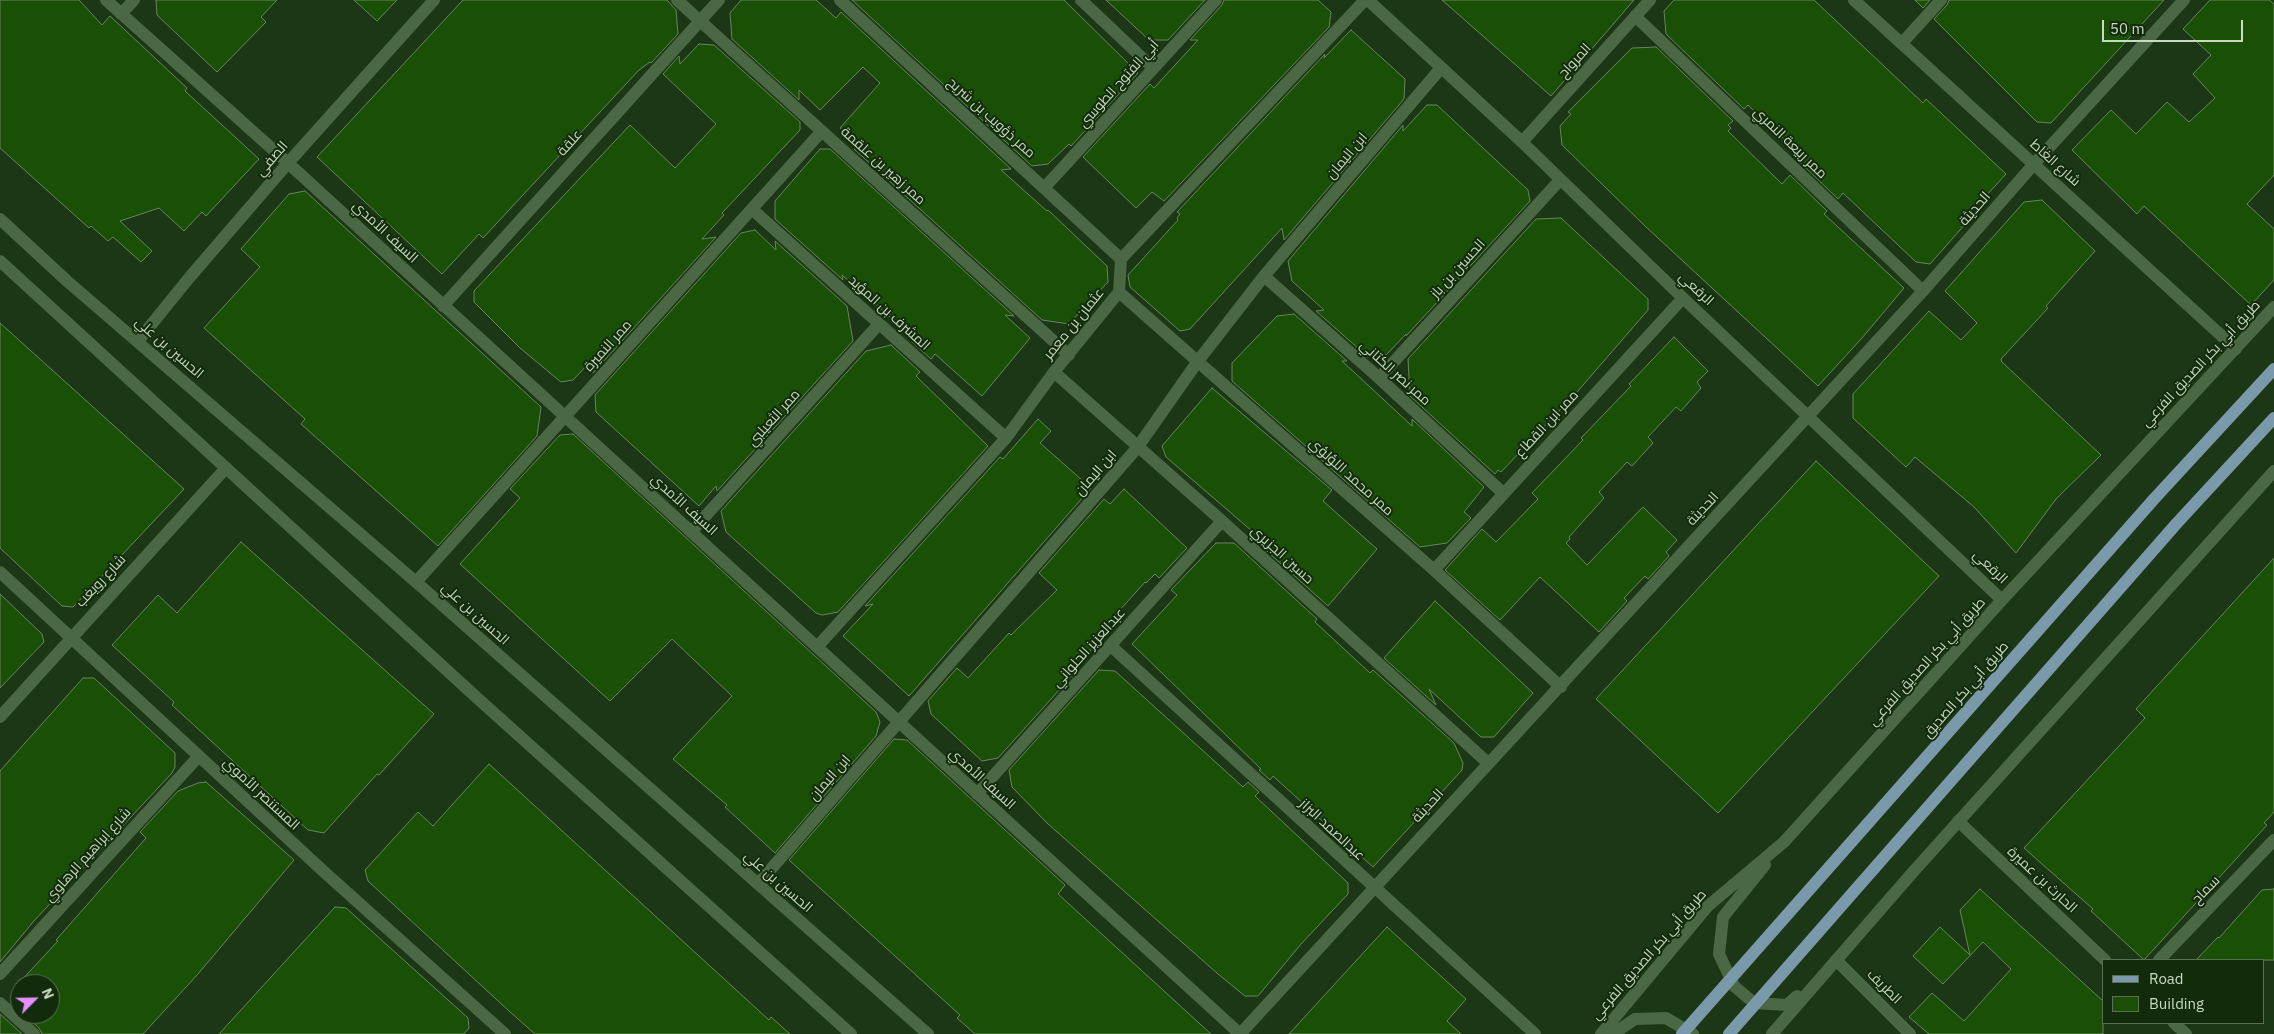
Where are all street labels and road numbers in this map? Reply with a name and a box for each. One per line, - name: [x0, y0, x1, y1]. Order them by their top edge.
- street label: أبي الفتوح الطوسي: [1075, 37, 1163, 131]
- street label: المرواح: [1555, 40, 1595, 82]
- street label: ممر ذؤويب بن شريح: [944, 74, 1038, 162]
- street label: ممر ربيعة النمري: [1750, 104, 1830, 182]
- street label: ممر زهير بن علقمة: [837, 124, 929, 208]
- street label: علقة: [554, 126, 586, 160]
- street label: ابن اليمان: [1323, 129, 1371, 183]
- street label: شارع الغاط: [2026, 136, 2084, 190]
- street label: الصفي: [252, 138, 292, 180]
- street label: الحديثة: [1956, 189, 1994, 229]
- street label: السيف الأمدي: [349, 197, 421, 267]
- street label: الحسين بن باز: [1427, 236, 1489, 302]
- street label: الرقعي: [1675, 269, 1717, 309]
- street label: المشرف بن المؤيد: [845, 272, 933, 354]
- street label: عثمان بن معمر: [1040, 285, 1108, 363]
- street label: طريق أبي بكر الصديق الفرعي: [2138, 297, 2264, 431]
- street label: الحسين بن علي: [131, 314, 207, 382]
- street label: ممر النميرة: [580, 317, 636, 375]
- street label: ممر نصر الكتاني: [1356, 337, 1434, 409]
- street label: ممر الثعيلبي: [744, 386, 804, 450]
- street label: ممر ابن القطاع: [1512, 387, 1582, 461]
- street label: ممر محمد اللؤلؤي: [1305, 435, 1397, 519]
- street label: ابن اليمان: [1072, 447, 1120, 499]
- street label: السيف الأمدي: [647, 471, 721, 539]
- street label: الحديثة: [1683, 489, 1723, 529]
- street label: حسين الجزيري: [1247, 522, 1317, 588]
- street label: الرقعي: [1969, 547, 2011, 587]
- street label: شارع رويغب: [72, 551, 130, 611]
- street label: الحسين بن علي: [438, 579, 512, 649]
- street label: طريق أبي بكر الصديق الفرعي: [1865, 594, 1989, 730]
- street label: عبدالعزيز الحلواني: [1049, 605, 1129, 691]
- street label: طريق أبي بكر الصديق: [1920, 638, 2012, 742]
- street label: السيف الأمدي: [945, 745, 1019, 813]
- street label: ابن اليمان: [806, 752, 854, 804]
- street label: المستنصر الأموي: [219, 754, 303, 834]
- street label: الحديثة: [1409, 786, 1447, 826]
- street label: عبدالصمد البزاز: [1296, 796, 1368, 864]
- street label: شارع إبراهيم الرهاوي: [41, 804, 135, 906]
- street label: الحارث بن عميرة: [2004, 843, 2080, 917]
- street label: الحسين بن علي: [740, 848, 816, 916]
- street label: سماح: [2188, 872, 2224, 908]
- street label: طريق أبي بكر الصديق الفرعي: [1588, 886, 1710, 1024]
- street label: الطريف: [1863, 966, 1905, 1008]

